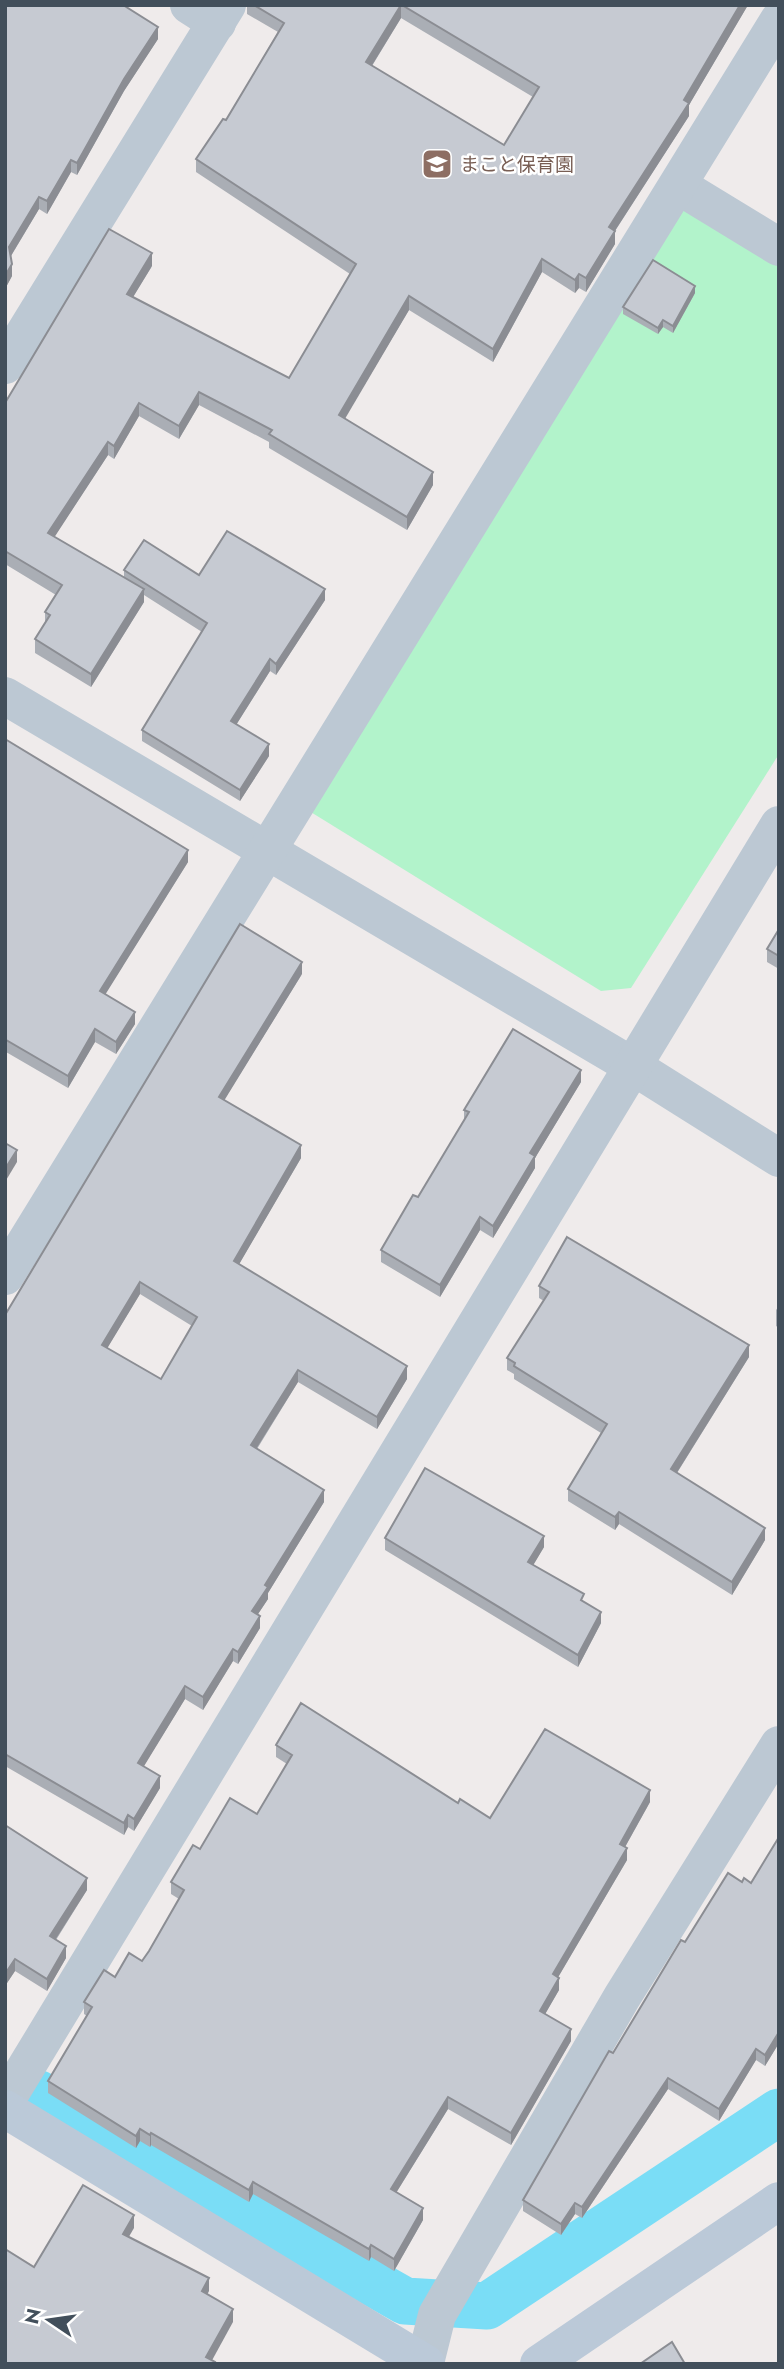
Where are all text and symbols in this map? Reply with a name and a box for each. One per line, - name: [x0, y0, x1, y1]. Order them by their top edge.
- school or university icon: まこと保育園: [420, 147, 454, 181]
- place label: まこと保育園: [460, 151, 574, 178]
- north arrow: [14, 2285, 84, 2355]
- text: N: [18, 2306, 48, 2327]

